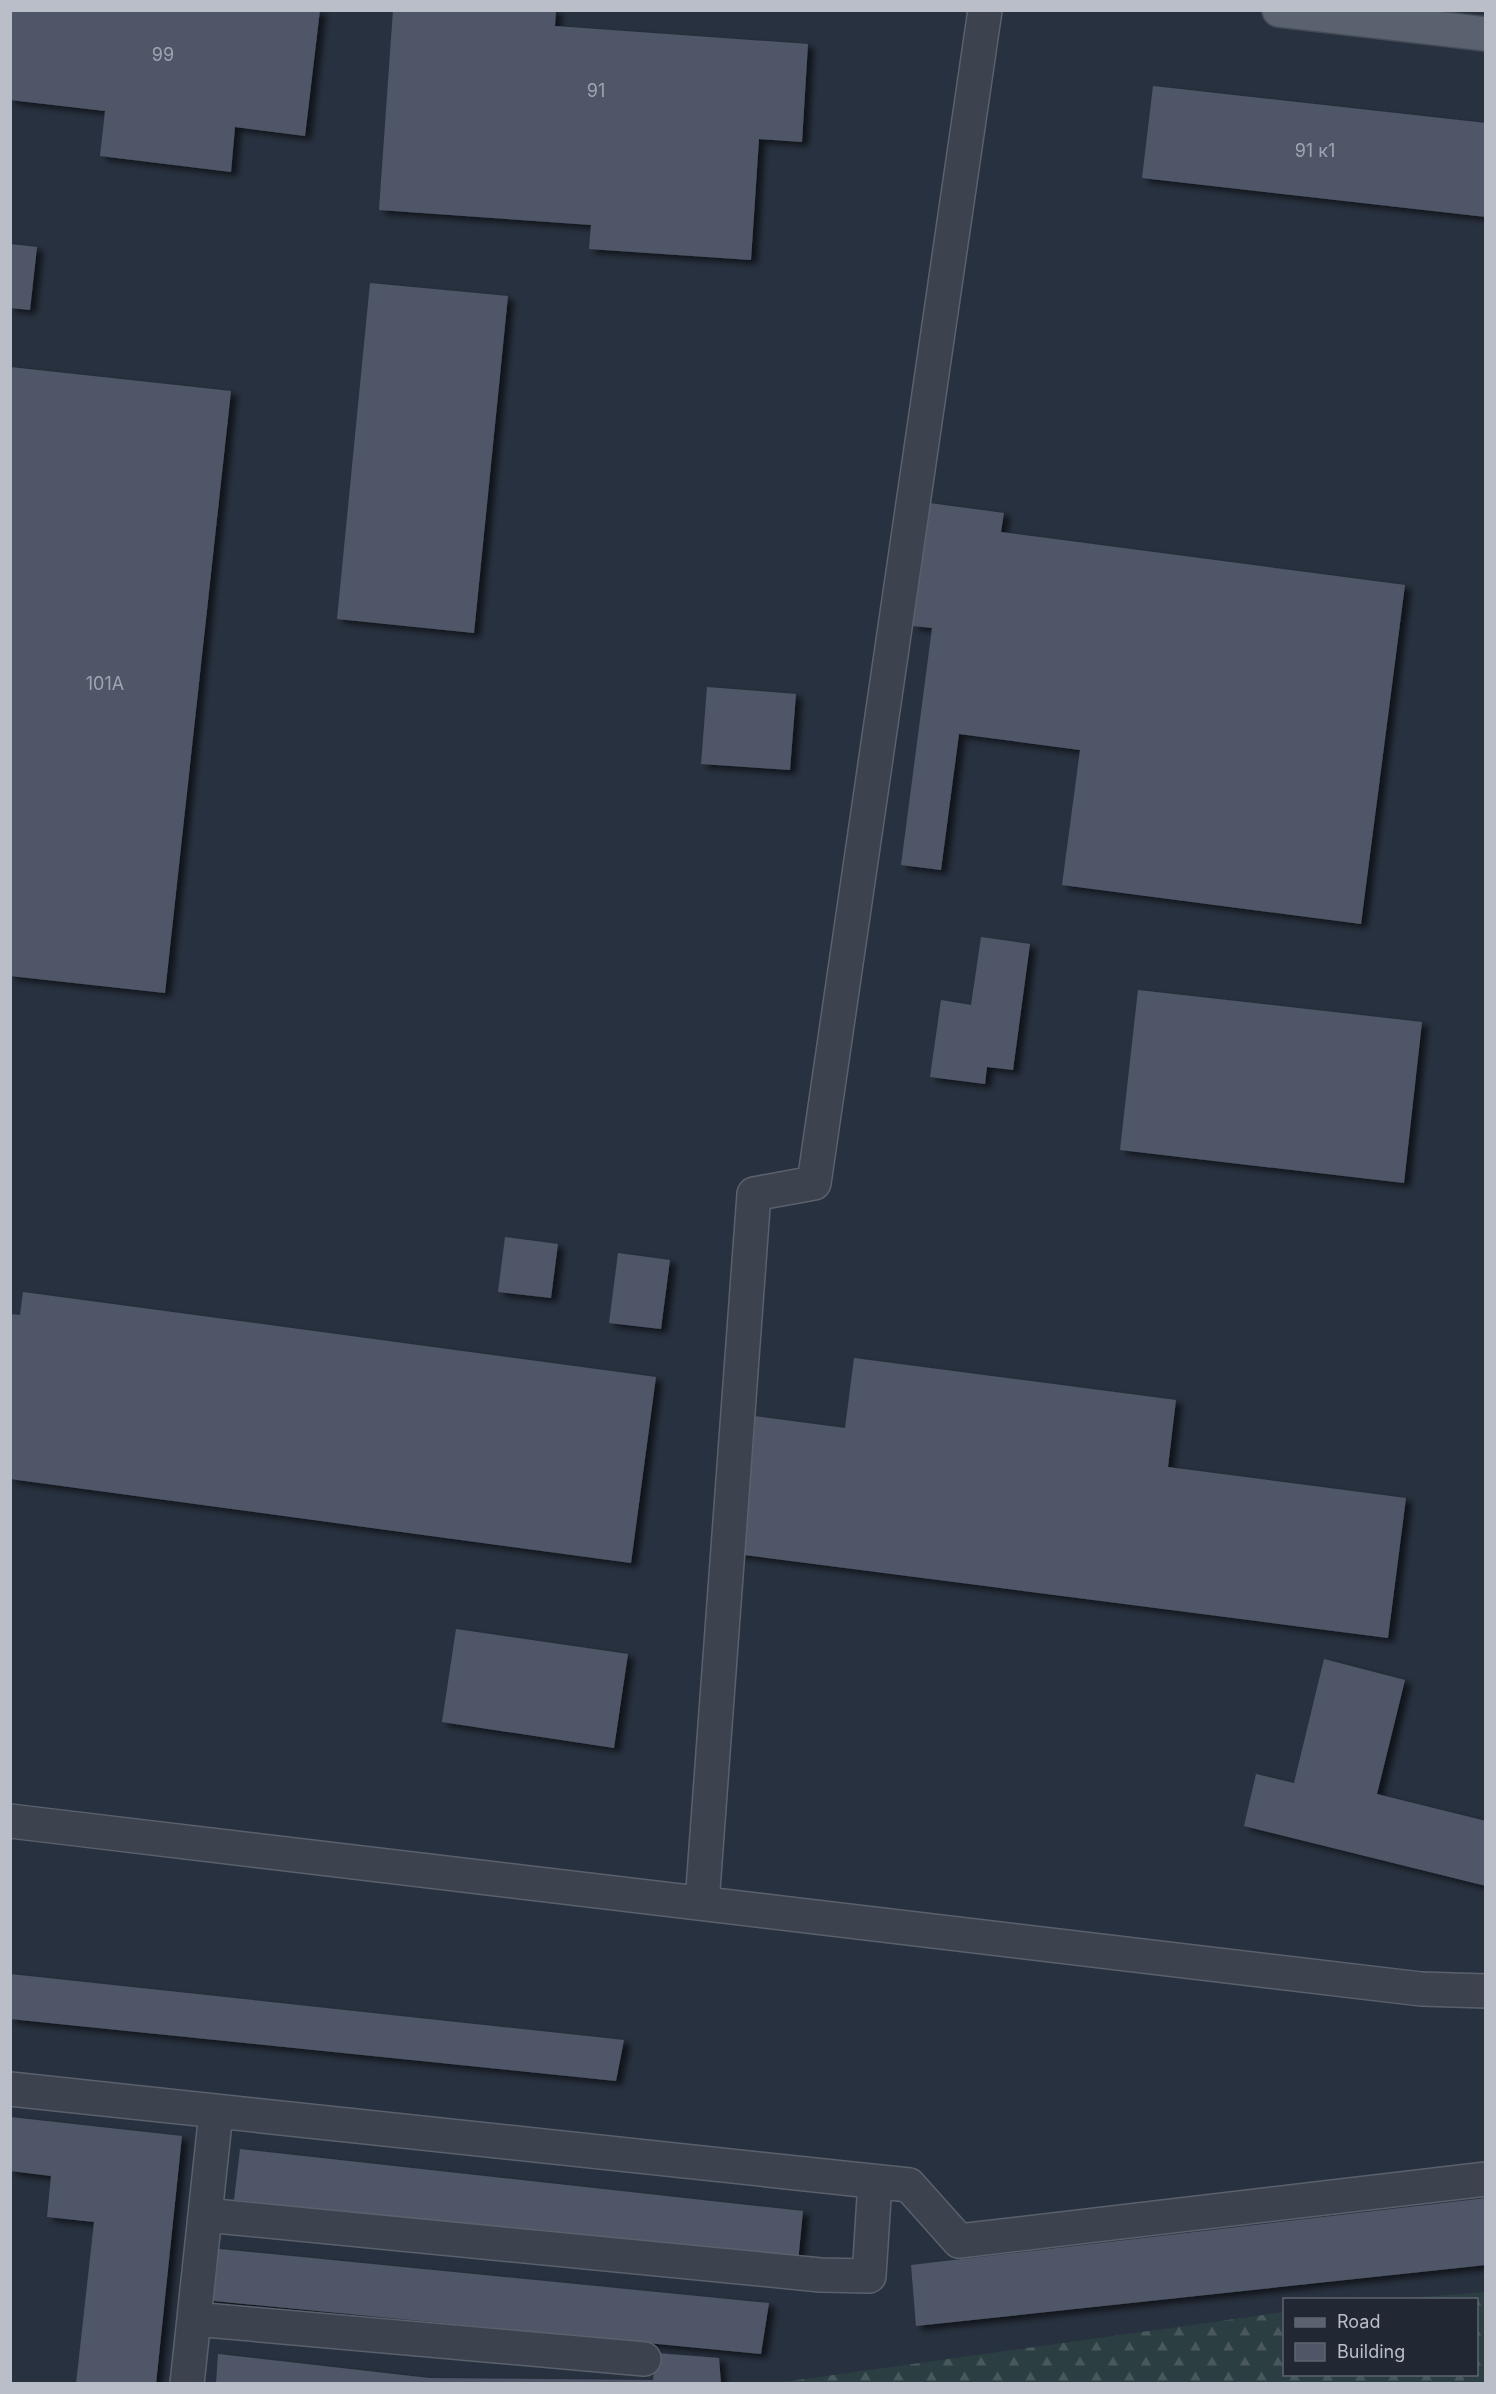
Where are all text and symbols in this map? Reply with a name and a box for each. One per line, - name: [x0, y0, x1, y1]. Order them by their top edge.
- house number: 99: [152, 44, 174, 65]
- house number: 91: [587, 80, 605, 101]
- house number: 91 к1: [1295, 140, 1335, 161]
- house number: 101А: [86, 673, 124, 694]
- legend: [1283, 2298, 1478, 2376]
- text: Road: [1337, 2311, 1380, 2332]
- text: Building: [1337, 2341, 1405, 2362]

